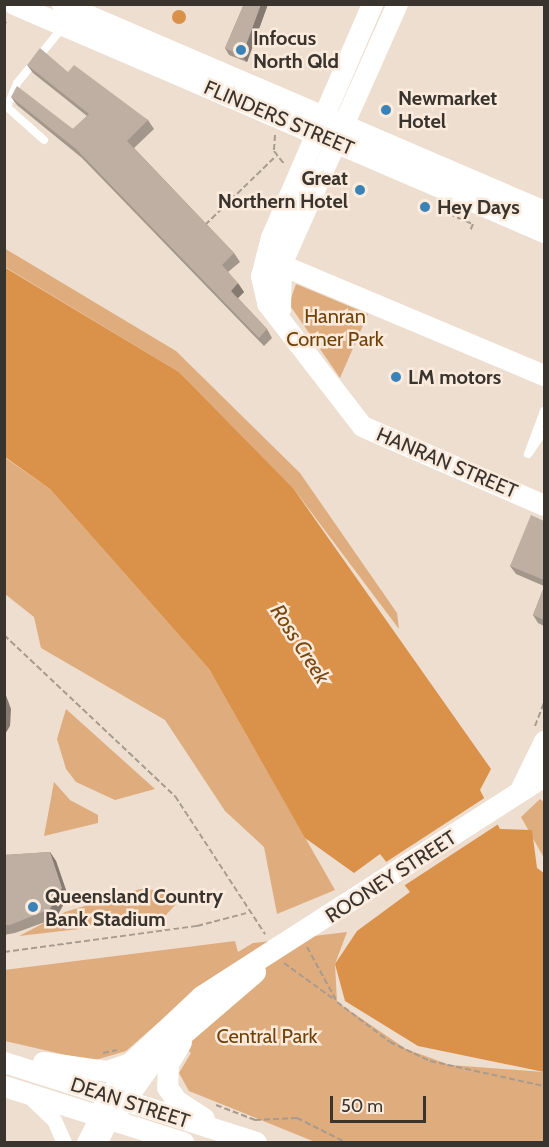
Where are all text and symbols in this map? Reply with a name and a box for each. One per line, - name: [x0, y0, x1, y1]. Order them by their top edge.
- place label: Infocus North Qld: [253, 27, 339, 74]
- marker: Infocus North Qld: [234, 43, 248, 57]
- street label: FLINDERS STREET: [200, 76, 358, 160]
- place label: Newmarket Hotel: [398, 86, 497, 133]
- marker: Newmarket Hotel: [379, 103, 393, 117]
- place label: Great Northern Hotel: [218, 166, 348, 213]
- marker: Great Northern Hotel: [353, 183, 367, 197]
- place label: Hey Days: [437, 195, 520, 219]
- marker: Hey Days: [418, 200, 432, 214]
- park label: Hanran Corner Park: [286, 304, 384, 351]
- place label: LM motors: [408, 365, 501, 389]
- marker: LM motors: [389, 370, 403, 384]
- street label: HANRAN STREET: [373, 423, 521, 503]
- water label: Ross Creek: [265, 600, 335, 688]
- street label: ROONEY STREET: [321, 826, 461, 928]
- place label: Queensland Country Bank Stadium: [45, 884, 223, 931]
- marker: Queensland Country Bank Stadium: [26, 900, 40, 914]
- park label: Central Park: [216, 1024, 318, 1048]
- street label: DEAN STREET: [67, 1072, 193, 1134]
- scale bar: [333, 1084, 429, 1122]
- text: 50 m: [341, 1095, 383, 1117]

